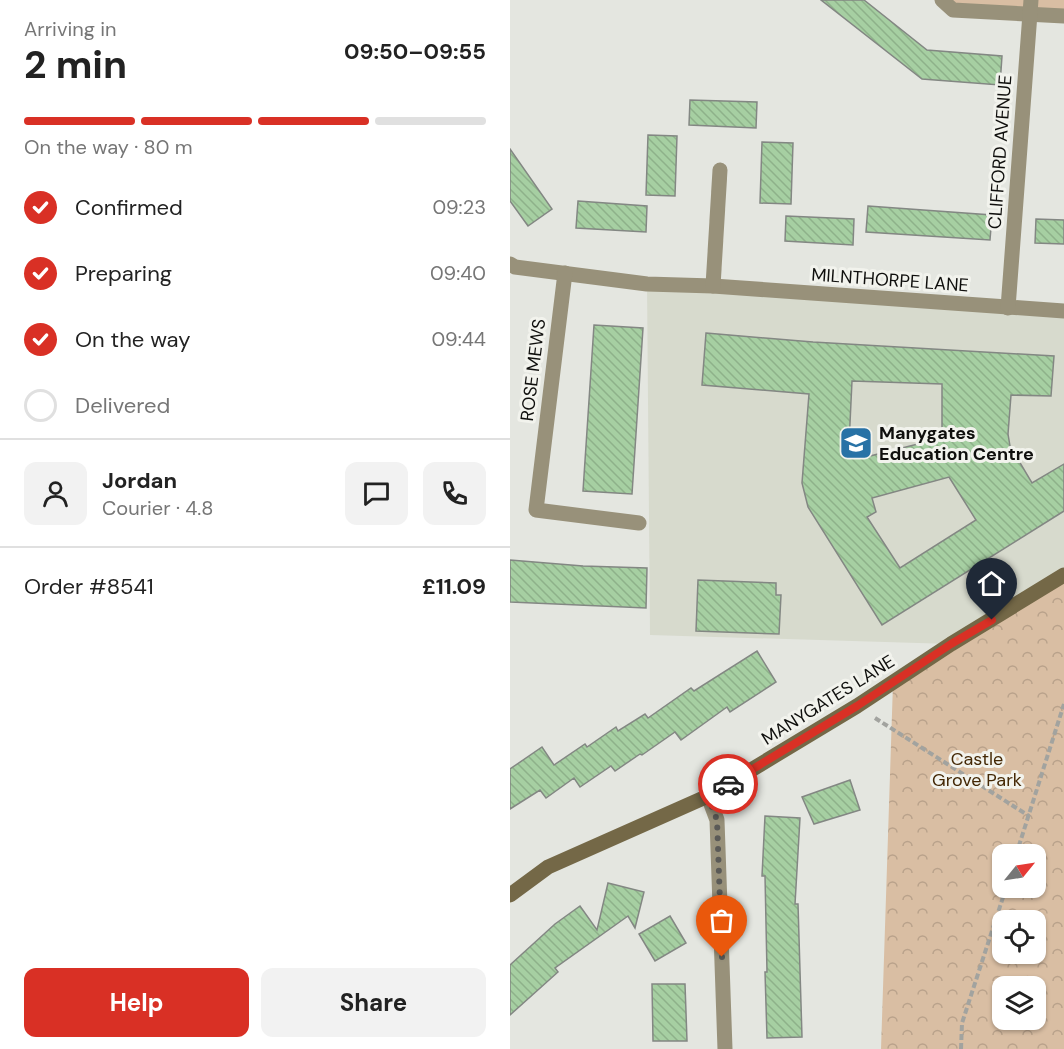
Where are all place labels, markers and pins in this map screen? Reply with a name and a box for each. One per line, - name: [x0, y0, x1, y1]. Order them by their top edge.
- place label: Manygates Education Centre: [879, 421, 1034, 466]
- school or university icon: Manygates Education Centre: [838, 425, 874, 461]
- pin: [966, 558, 1017, 620]
- pin: [696, 895, 747, 957]

